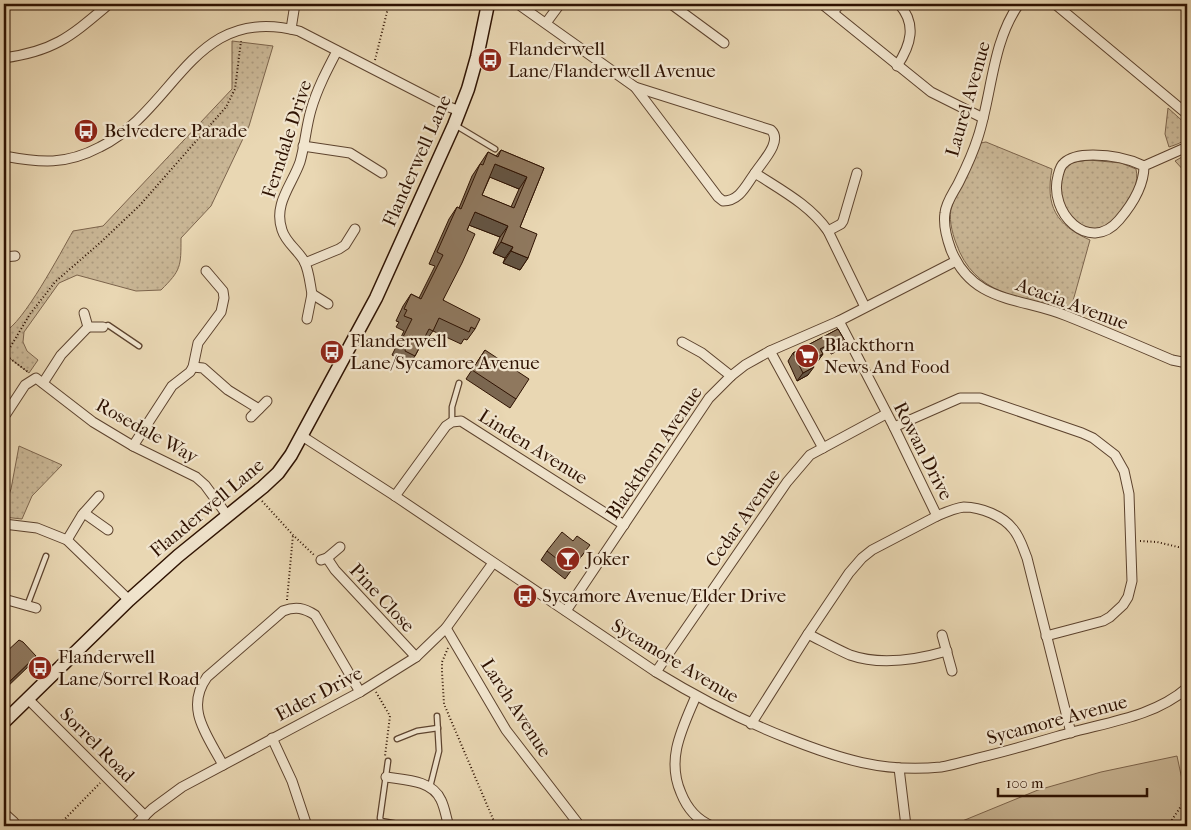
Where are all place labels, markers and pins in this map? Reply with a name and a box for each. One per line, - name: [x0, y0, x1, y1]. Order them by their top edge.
- place label: Flanderwell Lane/Flanderwell Avenue: [508, 38, 716, 82]
- bus stop icon: Flanderwell Lane/Flanderwell Avenue: [477, 47, 503, 73]
- bus stop icon: Belvedere Parade: [73, 118, 99, 144]
- place label: Belvedere Parade: [104, 120, 247, 142]
- place label: Flanderwell Lane/Sycamore Avenue: [350, 330, 540, 374]
- place label: Blackthorn News And Food: [824, 334, 951, 378]
- bus stop icon: Flanderwell Lane/Sycamore Avenue: [319, 339, 345, 365]
- supermarket icon: Blackthorn News And Food: [794, 343, 820, 369]
- bar icon: Joker: [555, 546, 581, 572]
- place label: Joker: [584, 548, 630, 570]
- bus stop icon: Sycamore Avenue/Elder Drive: [512, 583, 538, 609]
- place label: Sycamore Avenue/Elder Drive: [542, 585, 786, 607]
- place label: Flanderwell Lane/Sorrel Road: [58, 646, 200, 690]
- bus stop icon: Flanderwell Lane/Sorrel Road: [27, 655, 53, 681]

